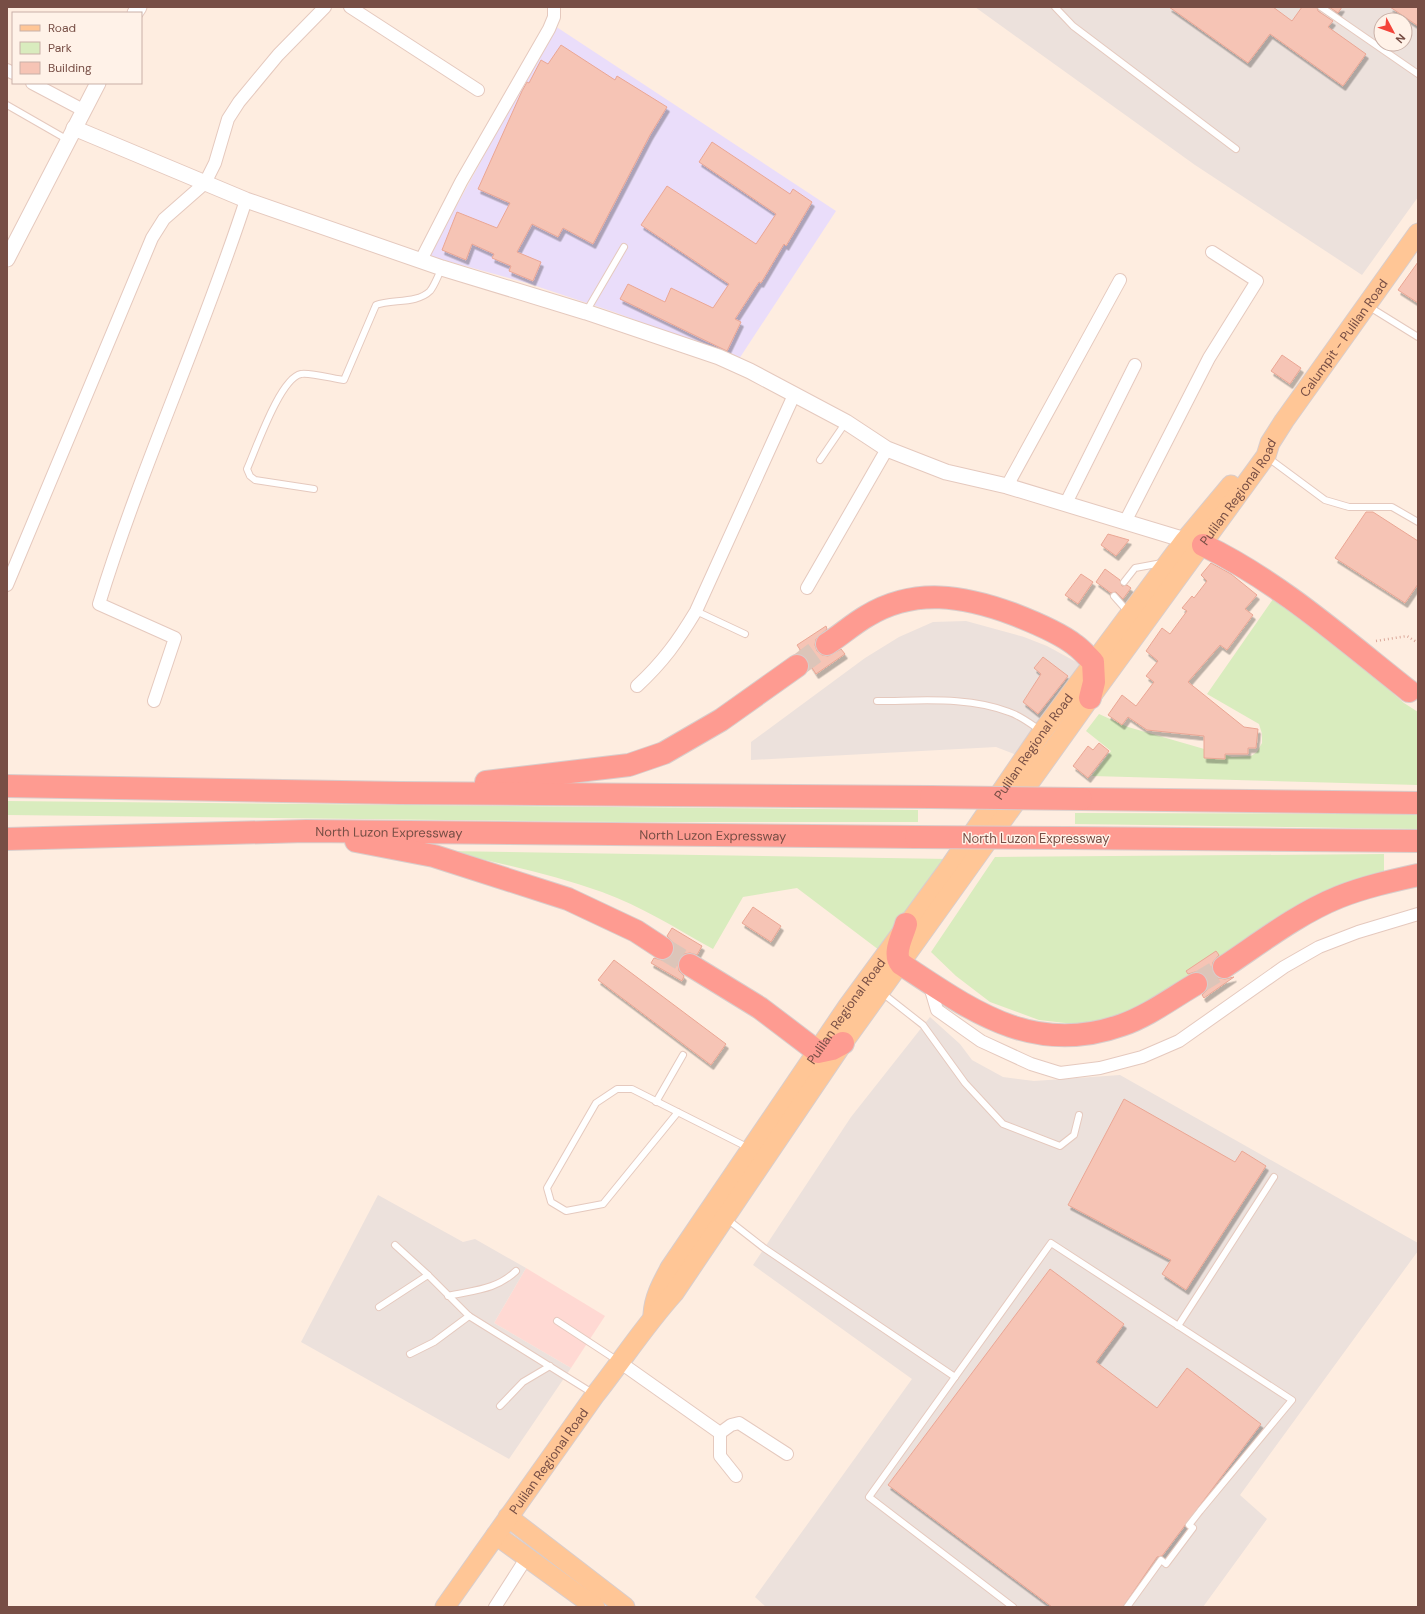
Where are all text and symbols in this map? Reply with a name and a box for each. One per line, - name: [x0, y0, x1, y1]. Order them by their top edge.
- legend: [12, 12, 142, 84]
- north arrow: [1373, 12, 1413, 52]
- text: Road: [48, 20, 76, 36]
- text: N: [1393, 31, 1408, 46]
- text: Park: [48, 40, 72, 56]
- text: Building: [48, 60, 92, 76]
- street label: Calumpit - Pulilan Road: [1296, 275, 1391, 400]
- street label: Pulilan Regional Road: [1196, 435, 1279, 548]
- street label: Pulilan Regional Road: [990, 690, 1076, 803]
- street label: North Luzon Expressway: [315, 823, 463, 841]
- street label: North Luzon Expressway: [639, 826, 786, 844]
- street label: North Luzon Expressway: [963, 830, 1109, 847]
- street label: Pulilan Regional Road: [803, 954, 889, 1067]
- street label: Pulilan Regional Road: [505, 1405, 592, 1517]

